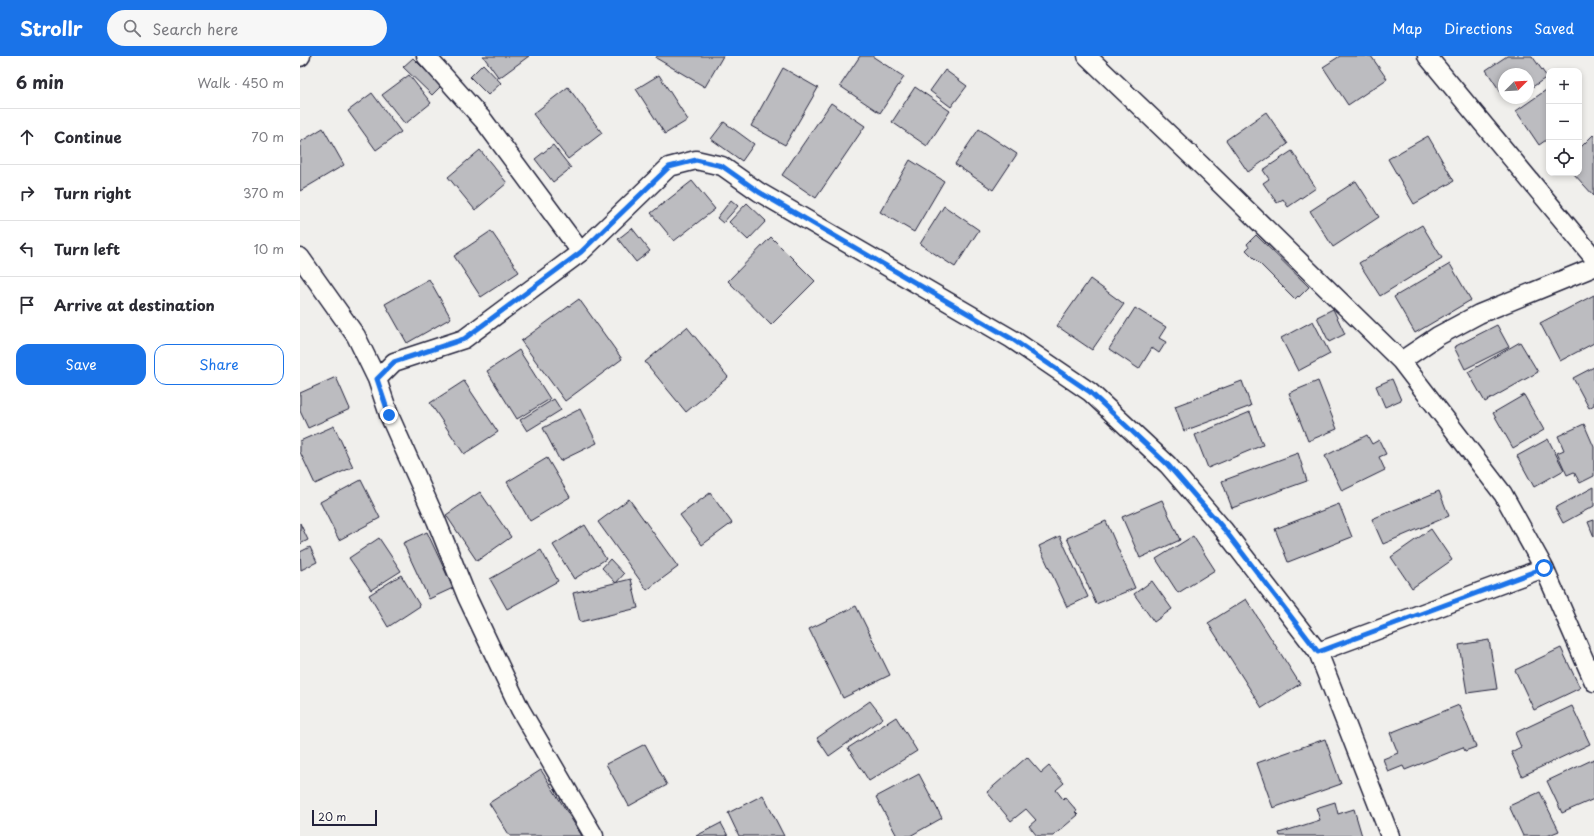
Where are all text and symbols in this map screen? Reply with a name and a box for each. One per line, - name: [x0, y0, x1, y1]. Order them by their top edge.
- search box: [107, 10, 387, 46]
- text: Strollr: [20, 14, 83, 42]
- icon: search: [121, 17, 143, 39]
- text: Search here: [153, 17, 238, 40]
- text: Map: [1392, 18, 1422, 39]
- text: Directions: [1444, 18, 1512, 39]
- text: Saved: [1534, 18, 1574, 39]
- north arrow: [1498, 68, 1534, 104]
- map controls: [1546, 68, 1582, 176]
- button: +: [1546, 68, 1582, 104]
- text: 6 min: [16, 69, 64, 95]
- text: Walk · 450 m: [198, 73, 284, 92]
- button: −: [1546, 104, 1582, 140]
- text: Continue: [54, 125, 122, 148]
- icon: ahead: [16, 126, 38, 148]
- text: 70 m: [251, 127, 284, 146]
- button: locate: [1546, 140, 1582, 176]
- text: Turn right: [54, 181, 131, 204]
- icon: right: [16, 182, 38, 204]
- text: 370 m: [243, 183, 284, 202]
- text: Turn left: [54, 237, 120, 260]
- icon: left: [16, 238, 38, 260]
- text: 10 m: [254, 239, 284, 258]
- text: Arrive at destination: [54, 293, 215, 316]
- icon: arrive: [16, 294, 38, 316]
- button: Save: [16, 344, 146, 385]
- button: Share: [154, 344, 284, 385]
- route end: [380, 406, 398, 424]
- route start: [1535, 559, 1553, 577]
- scale bar: [312, 808, 377, 827]
- text: 20 m: [318, 808, 346, 825]

